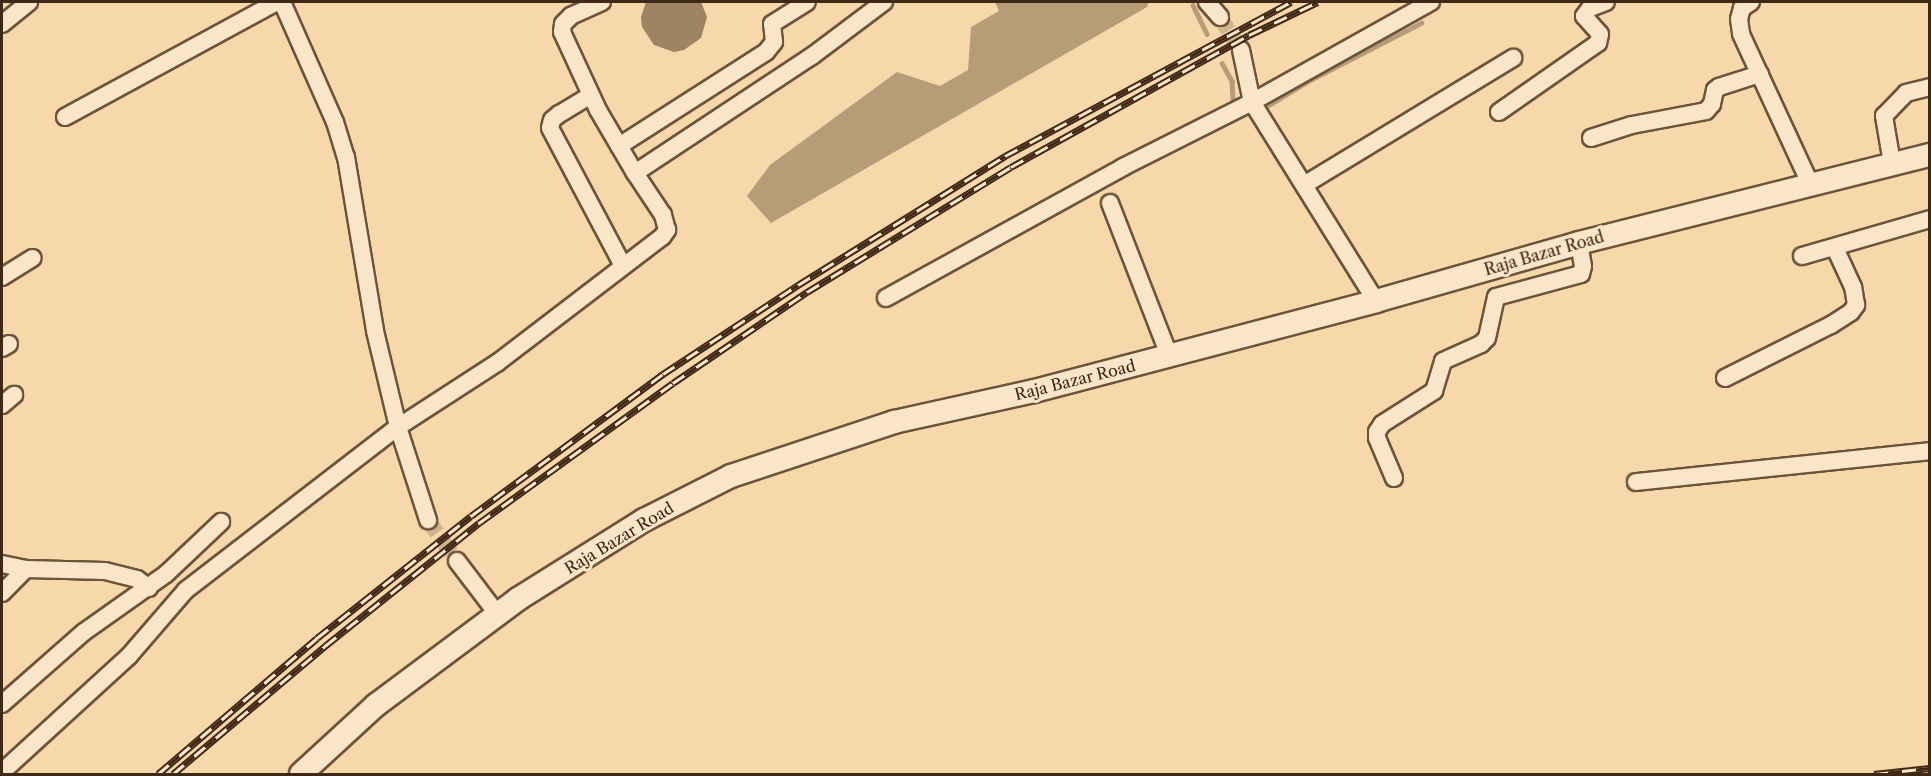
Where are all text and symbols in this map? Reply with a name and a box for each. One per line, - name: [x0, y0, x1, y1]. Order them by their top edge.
- street label: Raja Bazar Road: [1482, 227, 1606, 279]
- street label: Raja Bazar Road: [1012, 356, 1138, 404]
- street label: Raja Bazar Road: [561, 498, 677, 578]

